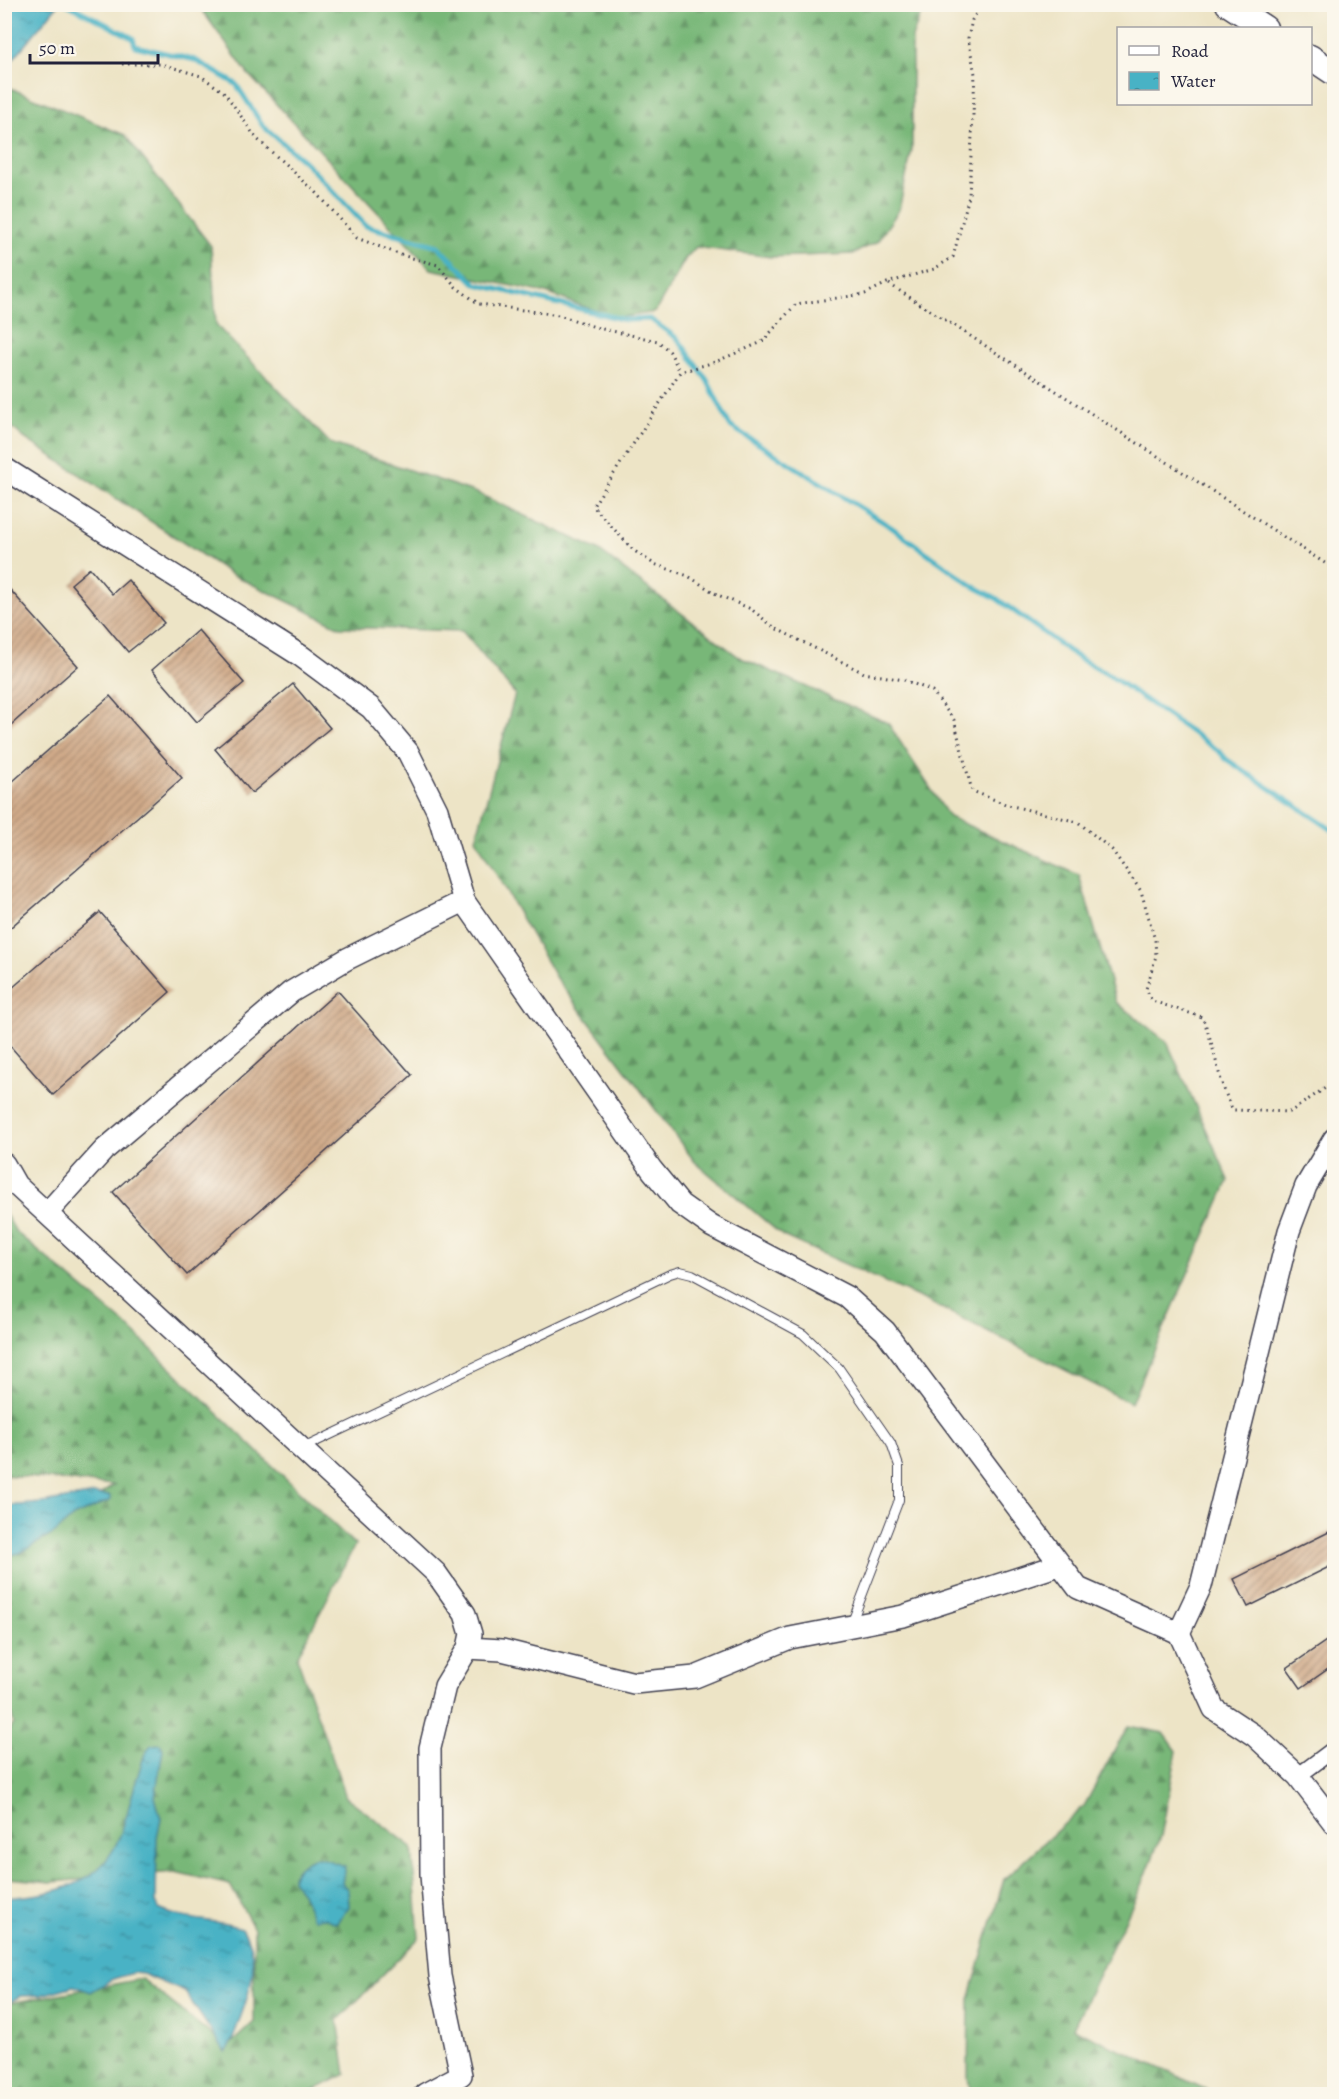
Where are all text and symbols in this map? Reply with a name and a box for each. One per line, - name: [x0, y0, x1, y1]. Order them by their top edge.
- scale bar: [30, 27, 158, 65]
- legend: [1117, 27, 1312, 105]
- text: 50 m: [39, 36, 75, 60]
- text: Road: [1171, 39, 1209, 63]
- text: Water: [1170, 69, 1216, 93]

